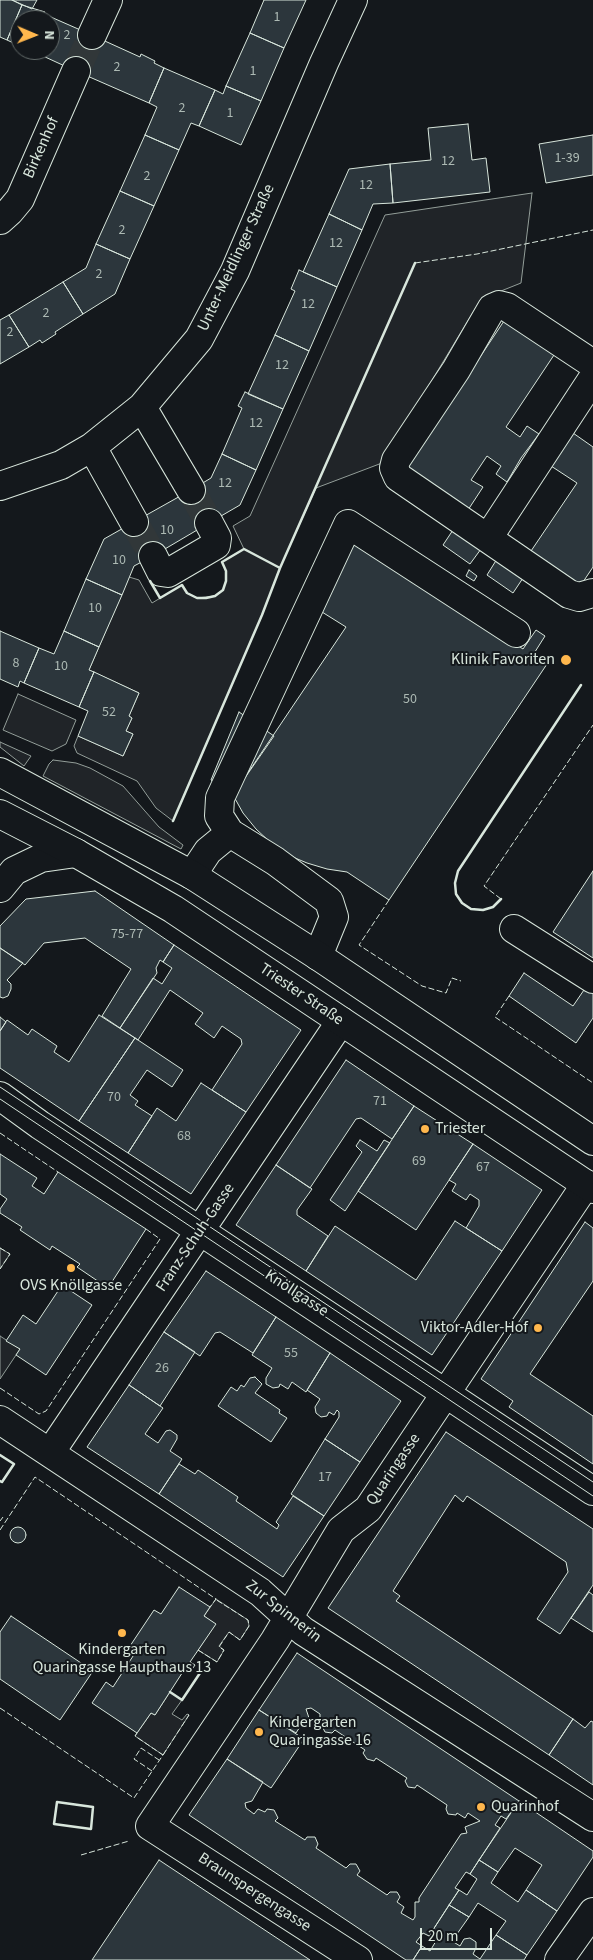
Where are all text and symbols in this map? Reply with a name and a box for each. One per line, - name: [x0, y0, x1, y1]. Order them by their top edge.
- north arrow: [10, 10, 60, 60]
- house number: 1: [274, 10, 280, 26]
- house number: 2: [64, 28, 70, 44]
- text: N: [39, 30, 59, 40]
- house number: 2: [114, 60, 120, 76]
- house number: 1: [250, 64, 256, 80]
- house number: 2: [179, 101, 185, 117]
- house number: 1: [227, 106, 233, 122]
- street label: Birkenhof: [20, 114, 64, 182]
- house number: 1-39: [554, 151, 580, 167]
- house number: 12: [441, 154, 455, 170]
- house number: 2: [144, 169, 150, 185]
- house number: 12: [359, 178, 373, 194]
- street label: Unter-Meidlinger Straße: [194, 181, 280, 335]
- house number: 2: [119, 223, 125, 239]
- house number: 12: [329, 236, 343, 252]
- house number: 2: [96, 267, 102, 283]
- house number: 12: [301, 297, 315, 313]
- house number: 2: [43, 306, 49, 322]
- house number: 2: [7, 325, 13, 341]
- house number: 12: [275, 358, 289, 374]
- house number: 12: [249, 416, 263, 432]
- house number: 12: [218, 476, 232, 492]
- house number: 10: [160, 523, 174, 539]
- house number: 10: [112, 553, 126, 569]
- house number: 10: [88, 601, 102, 617]
- place label: Klinik Favoriten: [451, 650, 555, 670]
- marker: Klinik Favoriten: [559, 653, 573, 667]
- house number: 8: [13, 656, 19, 672]
- house number: 10: [54, 659, 68, 675]
- house number: 50: [403, 692, 417, 708]
- house number: 52: [102, 705, 116, 721]
- house number: 75-77: [111, 927, 143, 943]
- street label: Triester Straße: [255, 960, 347, 1030]
- house number: 70: [107, 1090, 121, 1106]
- house number: 71: [373, 1094, 387, 1110]
- place label: Triester: [435, 1119, 485, 1139]
- marker: Triester: [419, 1123, 431, 1135]
- house number: 68: [177, 1129, 191, 1145]
- house number: 69: [412, 1154, 426, 1170]
- house number: 67: [476, 1160, 490, 1176]
- street label: Franz-Schuh-Gasse: [153, 1180, 239, 1296]
- marker: OVS Knöllgasse: [65, 1262, 77, 1274]
- street label: Knöllgasse: [261, 1266, 331, 1322]
- place label: OVS Knöllgasse: [20, 1276, 122, 1296]
- place label: Viktor-Adler-Hof: [421, 1318, 528, 1338]
- marker: Viktor-Adler-Hof: [532, 1322, 544, 1334]
- house number: 55: [284, 1346, 298, 1362]
- house number: 26: [155, 1361, 169, 1377]
- street label: Quaringasse: [363, 1430, 425, 1510]
- house number: 17: [318, 1470, 332, 1486]
- street label: Zur Spinnerin: [241, 1576, 325, 1648]
- marker: Kindergarten Quaringasse Haupthaus 13: [116, 1627, 128, 1639]
- place label: Kindergarten Quaringasse Haupthaus 13: [33, 1640, 211, 1678]
- place label: Kindergarten Quaringasse 16: [269, 1713, 371, 1751]
- marker: Kindergarten Quaringasse 16: [253, 1726, 265, 1738]
- place label: Quarinhof: [491, 1797, 559, 1817]
- marker: Quarinhof: [475, 1801, 487, 1813]
- street label: Braunspergengasse: [194, 1849, 314, 1937]
- scale bar: [423, 1918, 496, 1950]
- text: 20 m: [428, 1926, 458, 1947]

